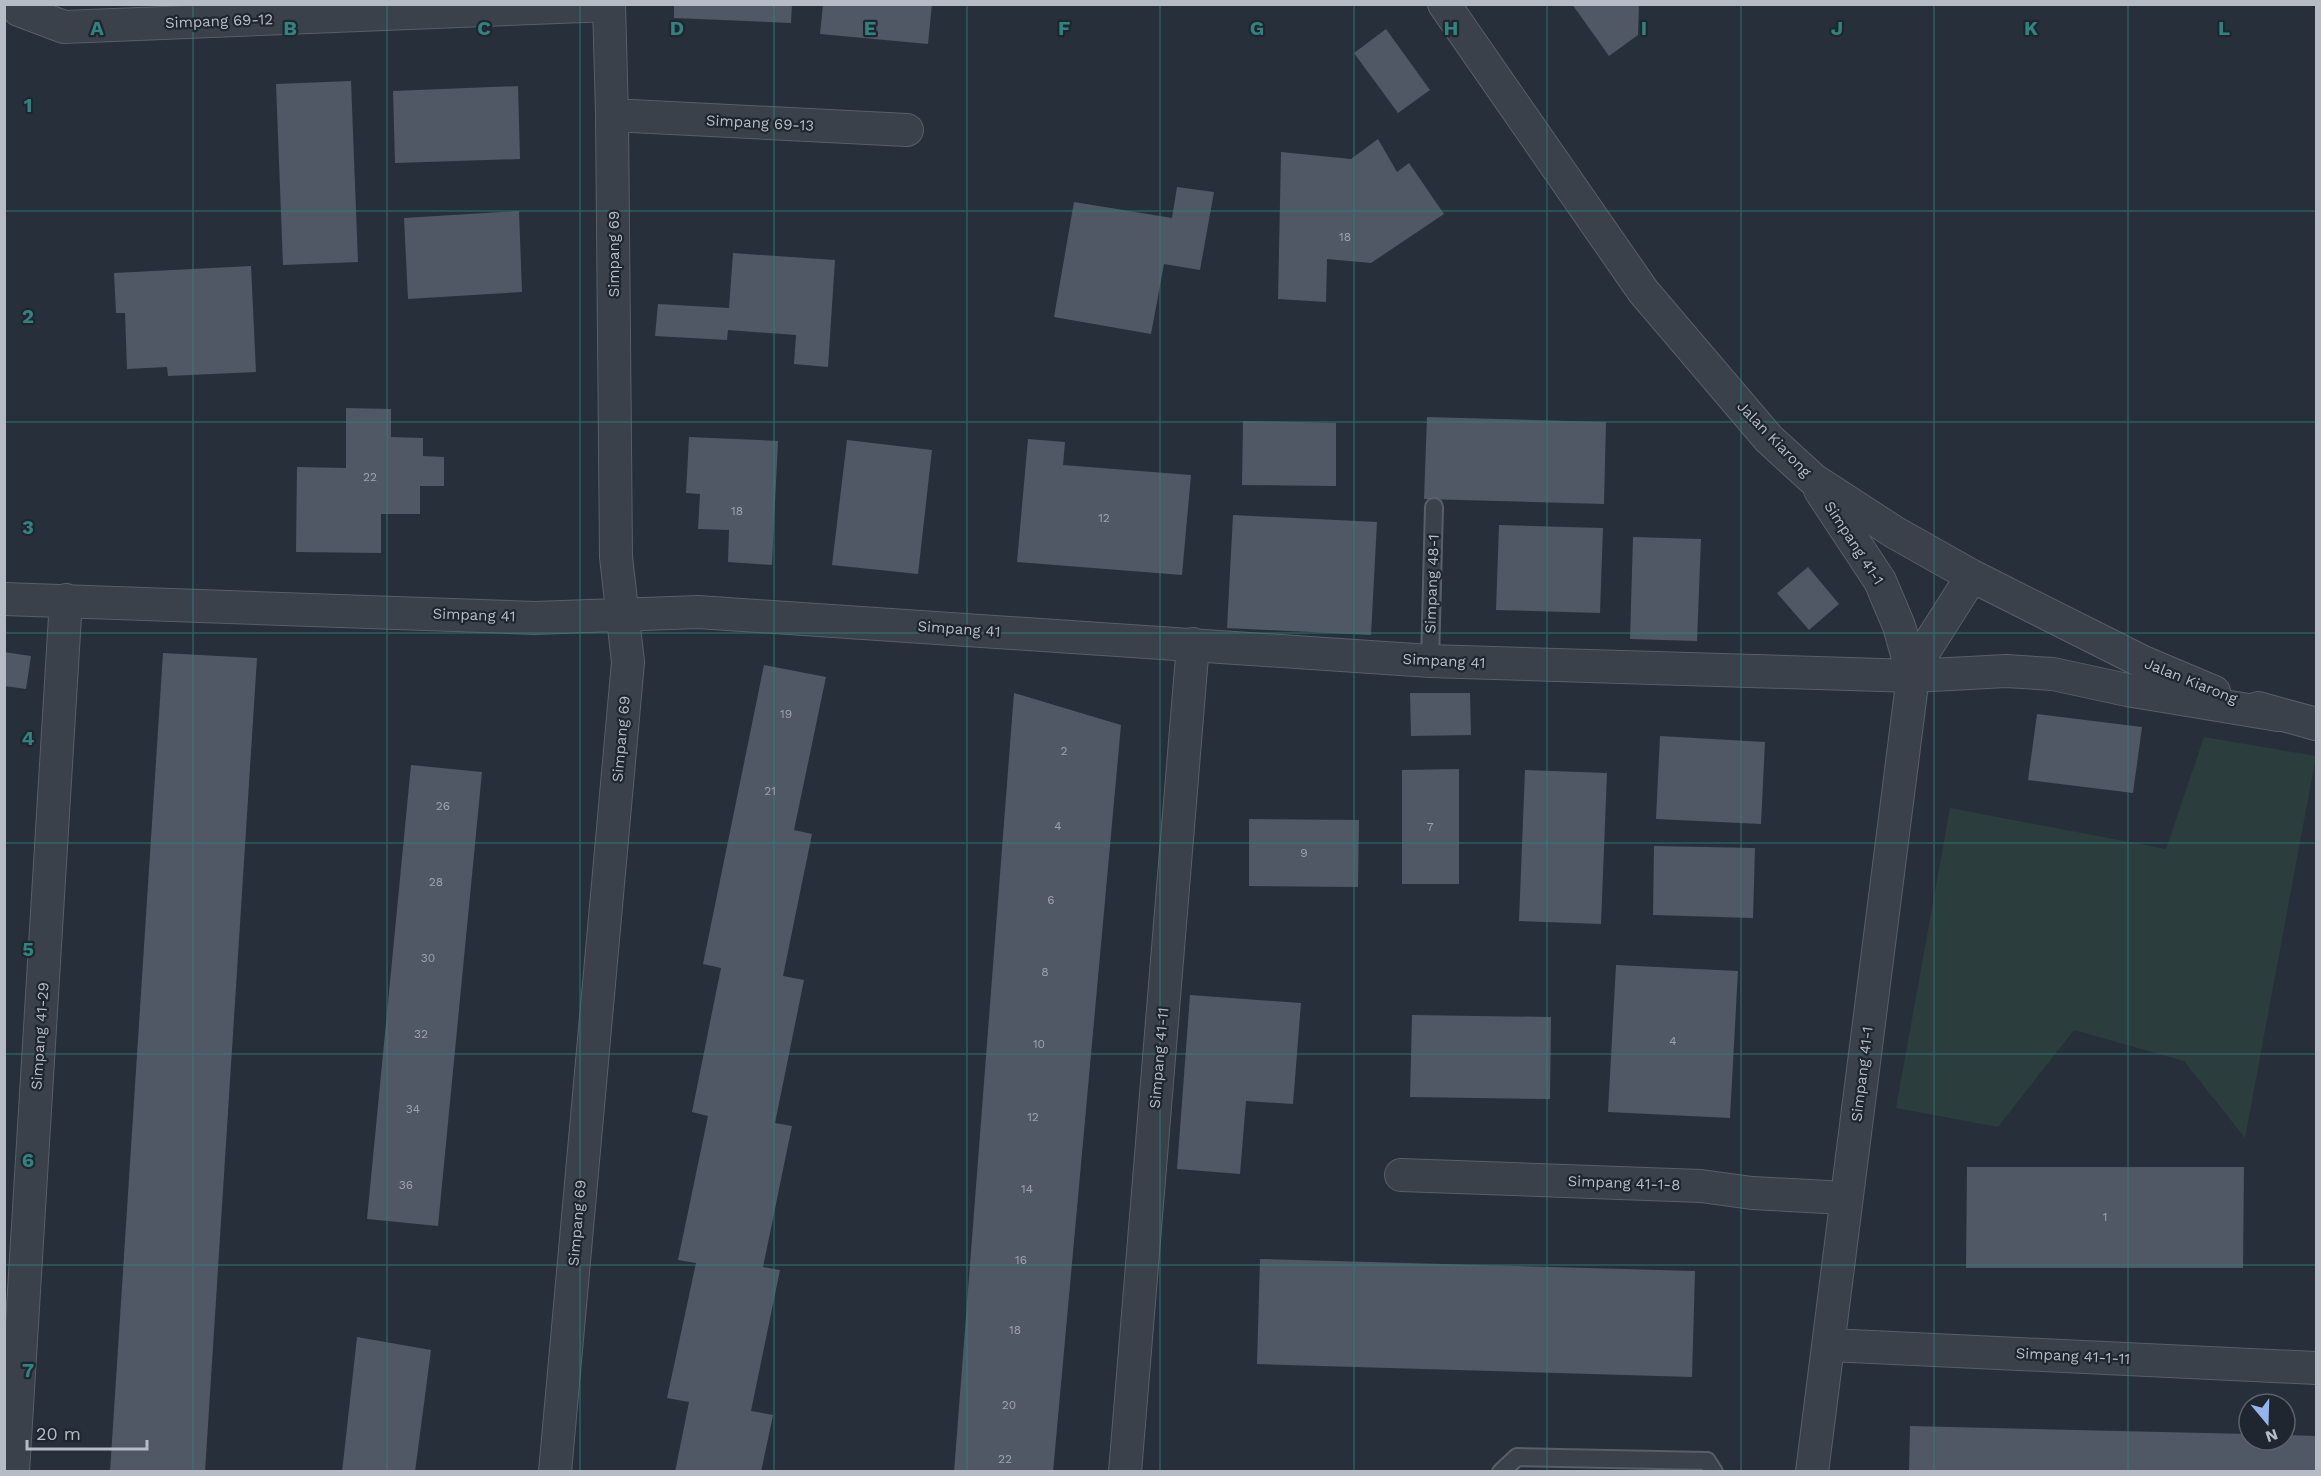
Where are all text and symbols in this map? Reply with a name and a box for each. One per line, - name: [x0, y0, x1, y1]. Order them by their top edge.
- street label: Simpang 69-12: [165, 10, 273, 32]
- text: A: [90, 16, 104, 40]
- text: B: [283, 16, 297, 40]
- text: C: [477, 16, 491, 40]
- text: D: [670, 16, 684, 40]
- text: E: [864, 16, 876, 40]
- text: F: [1058, 16, 1070, 40]
- text: G: [1250, 16, 1264, 40]
- text: H: [1444, 16, 1458, 40]
- text: I: [1641, 16, 1647, 40]
- text: J: [1831, 16, 1843, 40]
- text: K: [2024, 16, 2038, 40]
- text: L: [2218, 16, 2230, 40]
- text: 1: [24, 93, 32, 117]
- street label: Simpang 69-13: [706, 111, 814, 135]
- street label: Simpang 69: [605, 211, 623, 297]
- house number: 18: [1339, 230, 1351, 244]
- text: 2: [22, 304, 34, 328]
- street label: Jalan Kiarong: [1733, 397, 1815, 481]
- house number: 22: [363, 470, 377, 484]
- street label: Simpang 41-1: [1820, 498, 1888, 588]
- house number: 18: [731, 504, 743, 518]
- house number: 12: [1098, 511, 1110, 525]
- text: 3: [22, 515, 34, 539]
- street label: Simpang 48-1: [1421, 534, 1443, 634]
- street label: Simpang 41: [432, 605, 516, 625]
- street label: Simpang 41: [917, 617, 1001, 641]
- street label: Simpang 41: [1402, 650, 1486, 672]
- street label: Jalan Kiarong: [2142, 654, 2240, 708]
- street label: Simpang 69: [608, 695, 634, 783]
- house number: 19: [780, 707, 792, 721]
- text: 4: [22, 726, 35, 750]
- house number: 2: [1061, 744, 1068, 758]
- house number: 21: [764, 784, 776, 798]
- house number: 26: [436, 799, 450, 813]
- house number: 4: [1054, 819, 1062, 833]
- house number: 7: [1427, 820, 1434, 834]
- house number: 9: [1300, 846, 1308, 860]
- house number: 28: [429, 875, 443, 889]
- house number: 6: [1047, 893, 1055, 907]
- text: 5: [22, 937, 34, 961]
- house number: 30: [421, 951, 435, 965]
- house number: 8: [1041, 965, 1049, 979]
- street label: Simpang 41-29: [27, 982, 53, 1090]
- street label: Simpang 41-11: [1146, 1007, 1172, 1109]
- street label: Simpang 41-1: [1847, 1025, 1877, 1123]
- house number: 32: [414, 1027, 428, 1041]
- house number: 4: [1669, 1034, 1677, 1048]
- house number: 10: [1033, 1037, 1045, 1051]
- house number: 34: [406, 1102, 420, 1116]
- house number: 12: [1027, 1110, 1039, 1124]
- text: 6: [22, 1148, 34, 1172]
- street label: Simpang 41-1-8: [1567, 1172, 1681, 1194]
- house number: 36: [399, 1178, 413, 1192]
- street label: Simpang 69: [564, 1179, 590, 1267]
- house number: 14: [1021, 1182, 1033, 1196]
- house number: 1: [2103, 1210, 2107, 1224]
- house number: 16: [1015, 1253, 1027, 1267]
- house number: 18: [1009, 1323, 1021, 1337]
- street label: Simpang 41-1-11: [2015, 1344, 2131, 1368]
- text: 7: [22, 1358, 34, 1382]
- north arrow: [2237, 1392, 2297, 1452]
- house number: 20: [1002, 1398, 1016, 1412]
- scale bar: [27, 1413, 147, 1451]
- text: 20 m: [36, 1423, 81, 1444]
- text: N: [2263, 1425, 2280, 1447]
- house number: 22: [998, 1452, 1012, 1466]

